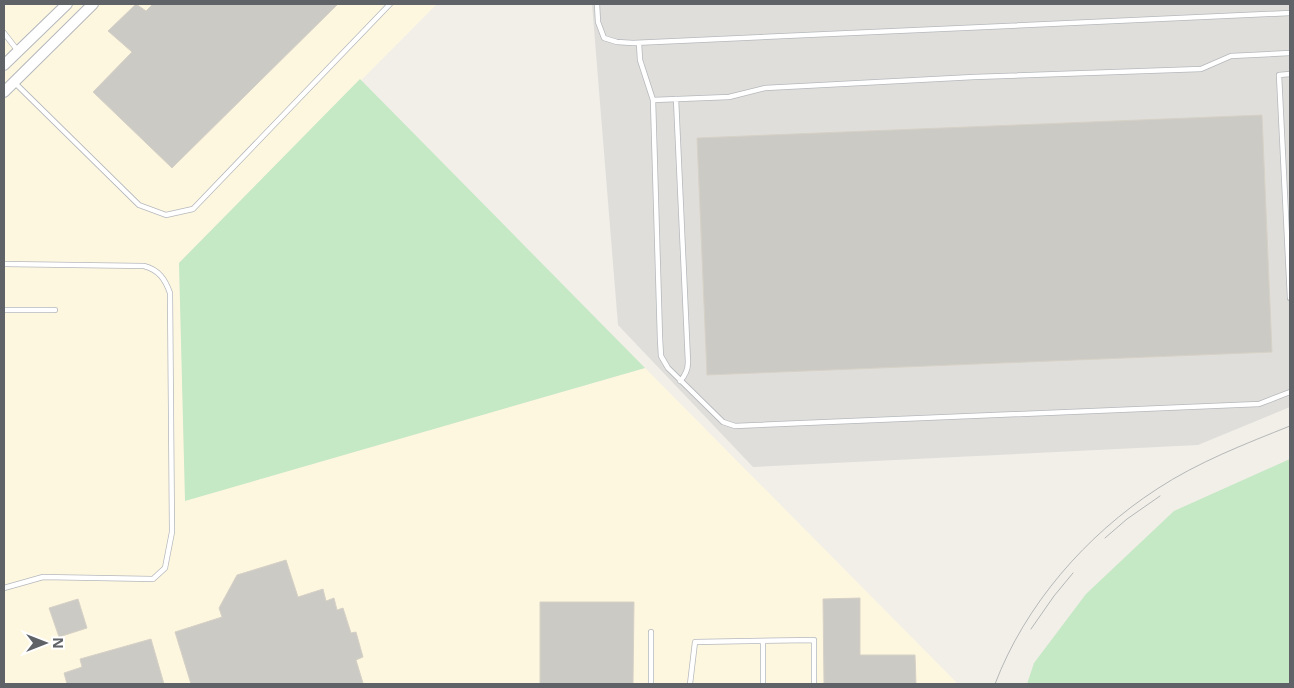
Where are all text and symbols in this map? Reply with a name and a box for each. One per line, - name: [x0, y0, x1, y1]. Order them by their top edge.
- north arrow: [20, 618, 70, 668]
- text: N: [49, 637, 68, 649]

